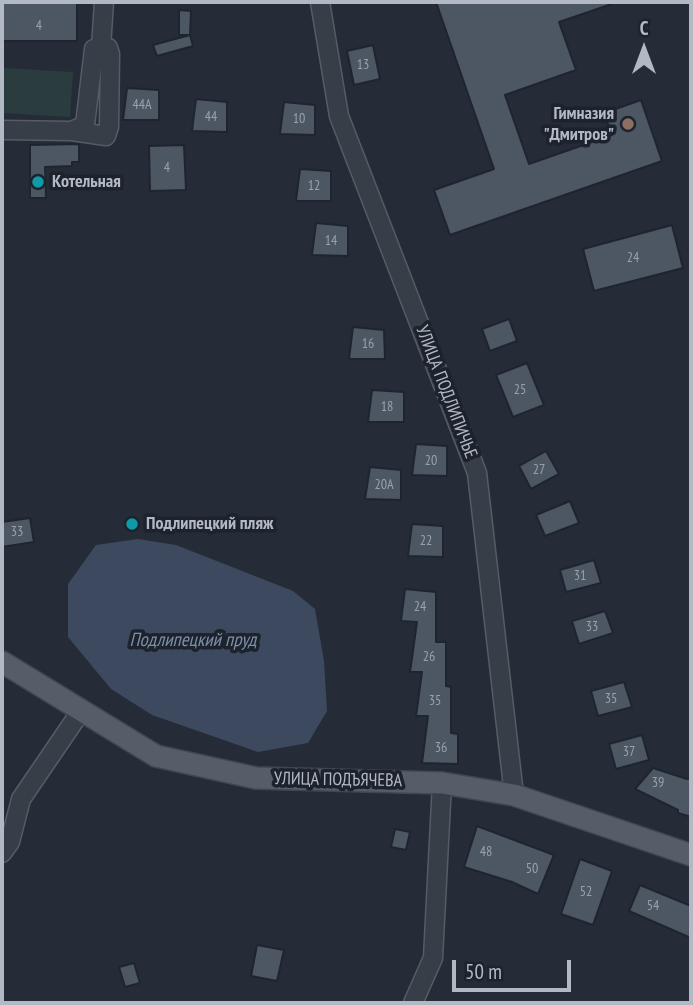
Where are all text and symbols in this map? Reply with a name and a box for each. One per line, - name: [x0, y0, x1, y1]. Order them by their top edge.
- north arrow: [609, 14, 679, 84]
- text: С: [640, 16, 648, 40]
- house number: 4: [36, 18, 42, 34]
- house number: 13: [357, 57, 369, 73]
- house number: 44А: [132, 97, 152, 113]
- place label: Гимназия "Дмитров": [543, 103, 614, 146]
- house number: 44: [205, 109, 217, 125]
- house number: 10: [293, 111, 305, 127]
- marker: Гимназия "Дмитров": [620, 116, 636, 132]
- house number: 4: [164, 160, 170, 176]
- place label: Котельная: [52, 171, 121, 193]
- marker: Котельная: [30, 174, 46, 190]
- house number: 12: [308, 178, 320, 194]
- house number: 14: [325, 233, 337, 249]
- house number: 24: [627, 250, 639, 266]
- street label: УЛИЦА ПОДЛИПИЧЬЕ: [411, 322, 481, 462]
- house number: 16: [362, 336, 374, 352]
- house number: 25: [514, 382, 526, 398]
- house number: 18: [381, 399, 393, 415]
- house number: 20: [425, 453, 437, 469]
- house number: 27: [533, 462, 545, 478]
- house number: 20А: [374, 477, 394, 493]
- place label: Подлипецкий пляж: [146, 513, 273, 535]
- marker: Подлипецкий пляж: [124, 516, 140, 532]
- house number: 33: [11, 524, 23, 540]
- house number: 22: [420, 533, 432, 549]
- house number: 31: [574, 568, 586, 584]
- house number: 24: [414, 599, 426, 615]
- house number: 33: [586, 619, 598, 635]
- water label: Подлипецкий пруд: [130, 630, 256, 652]
- house number: 26: [423, 649, 435, 665]
- house number: 35: [605, 691, 617, 707]
- house number: 35: [429, 693, 441, 709]
- house number: 36: [435, 740, 447, 756]
- house number: 37: [623, 744, 635, 760]
- street label: УЛИЦА ПОДЪЯЧЕВА: [274, 768, 402, 792]
- house number: 39: [652, 775, 664, 791]
- house number: 48: [480, 844, 492, 860]
- house number: 50: [526, 861, 538, 877]
- house number: 52: [580, 884, 592, 900]
- house number: 54: [647, 898, 659, 914]
- scale bar: [455, 946, 574, 990]
- text: 50 m: [465, 958, 502, 985]

